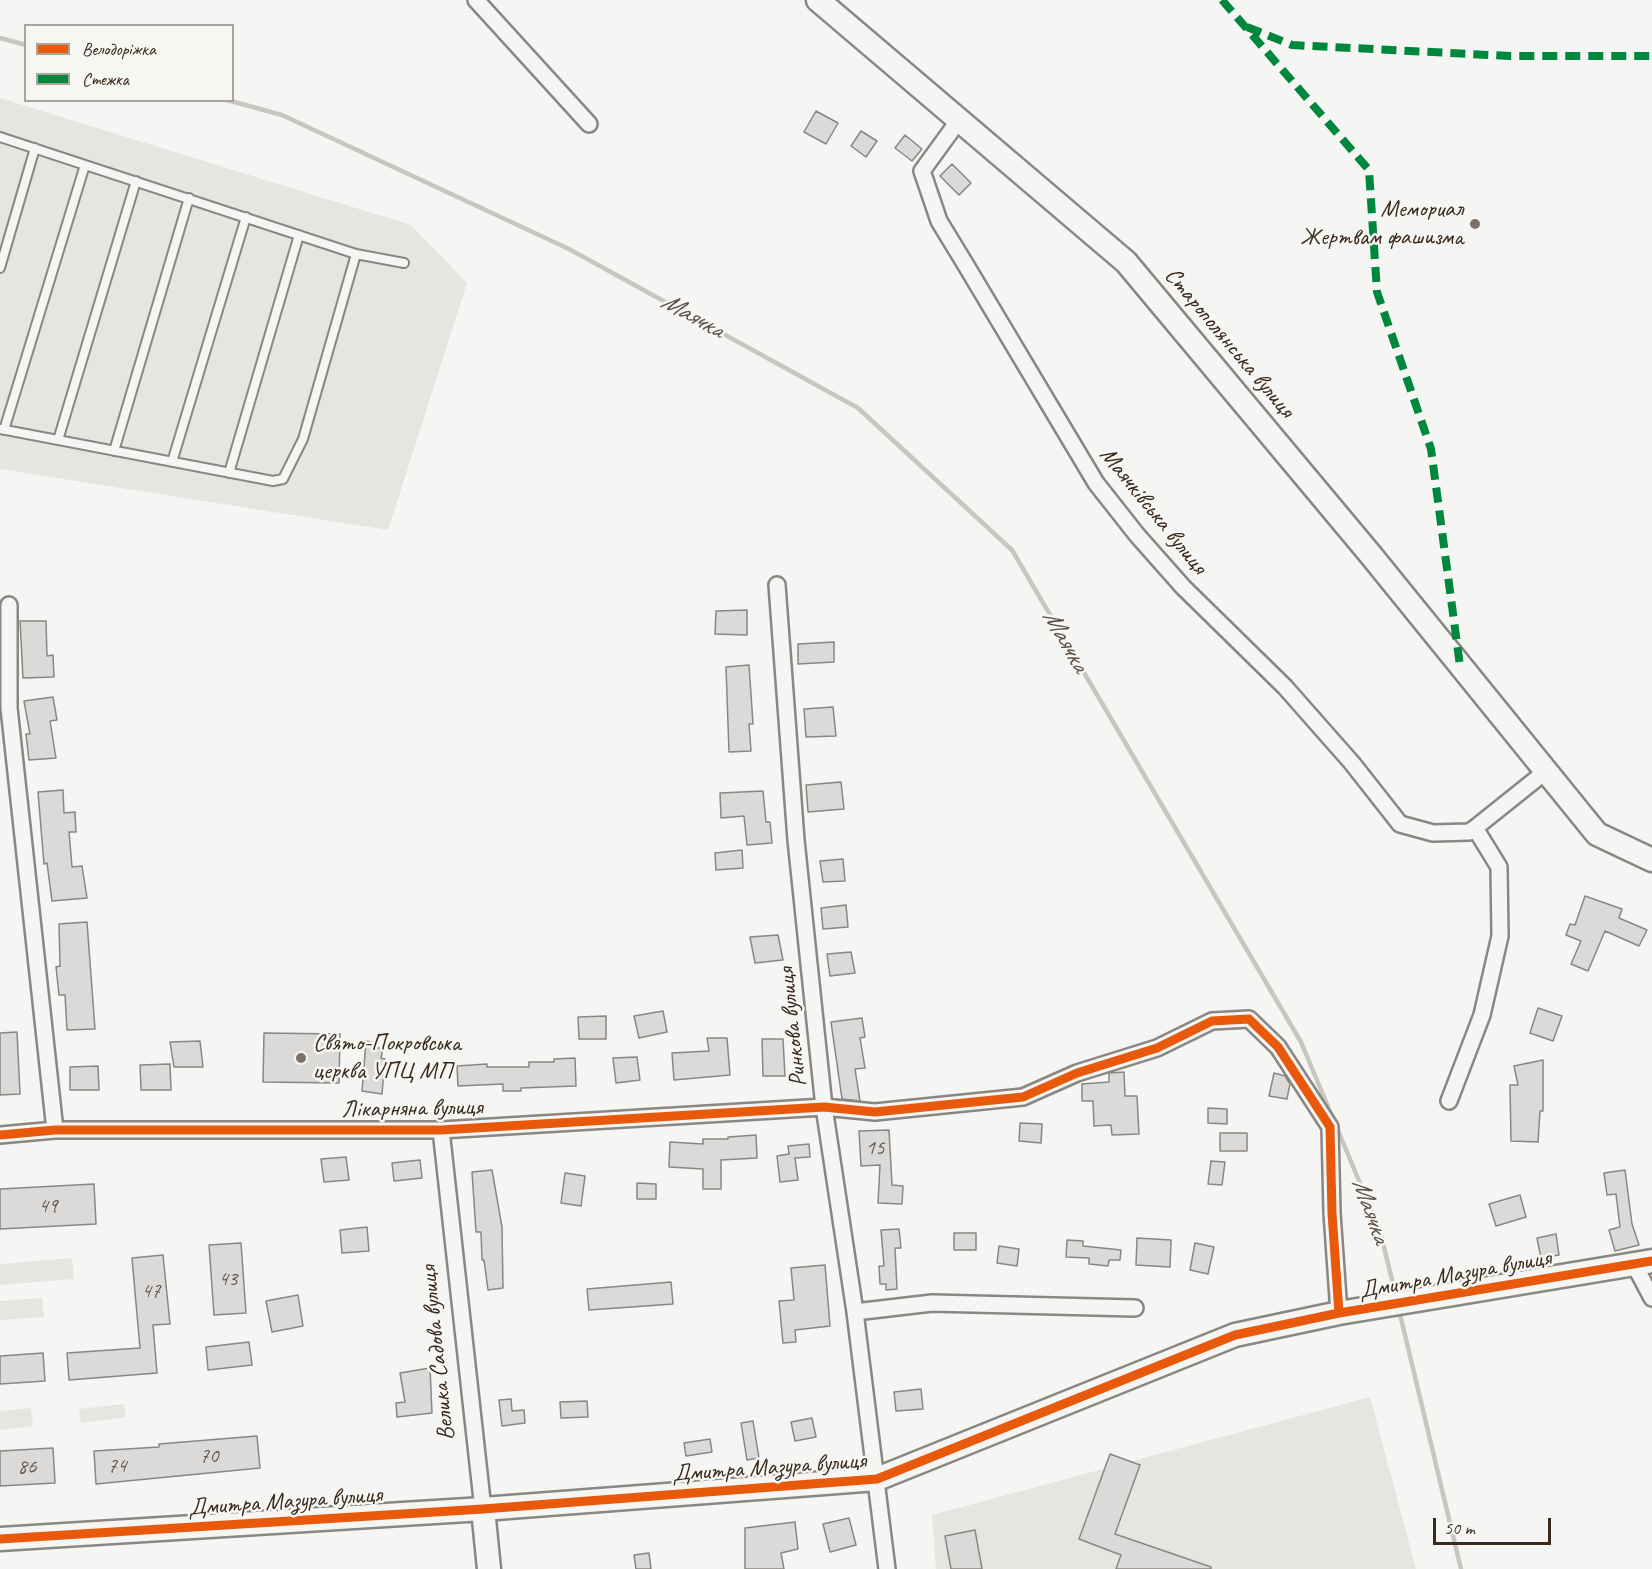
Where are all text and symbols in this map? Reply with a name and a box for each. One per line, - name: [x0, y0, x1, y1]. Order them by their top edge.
- legend: [24, 24, 234, 102]
- text: Велодоріжка: [82, 38, 156, 60]
- text: Стежка: [82, 68, 129, 90]
- place label: Мемориал Жертвам фашизма: [1300, 196, 1463, 252]
- marker: Мемориал Жертвам фашизма: [1468, 217, 1482, 231]
- street label: Старополянська вулиця: [1158, 262, 1300, 424]
- water label: Маячка: [655, 286, 729, 346]
- street label: Маячківська вулиця: [1093, 442, 1213, 580]
- water label: Маячка: [1035, 604, 1095, 678]
- street label: Ринкова вулиця: [772, 966, 814, 1088]
- place label: Свято-Покровська церква УПЦ МП: [313, 1030, 461, 1086]
- marker: Свято-Покровська церква УПЦ МП: [294, 1051, 308, 1065]
- street label: Лікарняна вулиця: [341, 1093, 483, 1125]
- house number: 15: [866, 1135, 884, 1161]
- water label: Маячка: [1344, 1174, 1396, 1248]
- house number: 49: [39, 1193, 57, 1219]
- street label: Дмитра Мазура вулиця: [1357, 1244, 1553, 1306]
- street label: Велика Садова вулиця: [414, 1264, 462, 1442]
- house number: 43: [219, 1266, 237, 1292]
- house number: 47: [142, 1278, 160, 1304]
- house number: 70: [200, 1443, 218, 1469]
- street label: Дмитра Мазура вулиця: [671, 1447, 867, 1489]
- house number: 74: [108, 1453, 126, 1479]
- house number: 86: [18, 1454, 36, 1480]
- street label: Дмитра Мазура вулиця: [187, 1481, 383, 1523]
- scale bar: [1436, 1506, 1554, 1544]
- text: 50 m: [1444, 1517, 1475, 1539]

